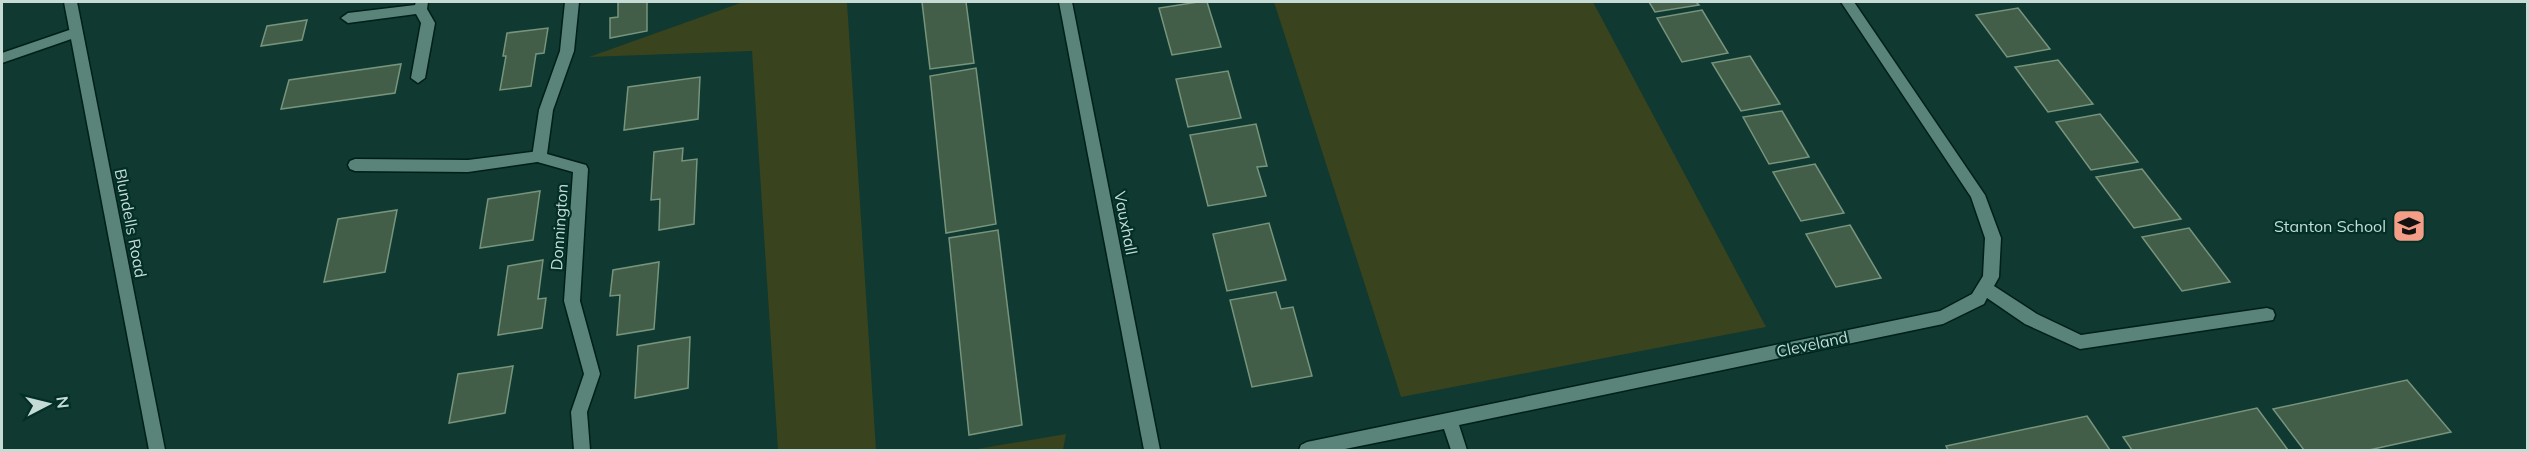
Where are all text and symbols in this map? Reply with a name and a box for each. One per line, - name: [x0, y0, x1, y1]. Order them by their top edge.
- street label: Blundells Road: [111, 167, 151, 279]
- street label: Donnington: [546, 183, 572, 271]
- street label: Vauxhall: [1110, 190, 1142, 256]
- school or university icon: Stanton School: [2391, 208, 2427, 244]
- place label: Stanton School: [2274, 216, 2386, 236]
- street label: Cleveland: [1774, 327, 1850, 361]
- north arrow: [18, 374, 78, 434]
- text: N: [52, 395, 74, 409]

